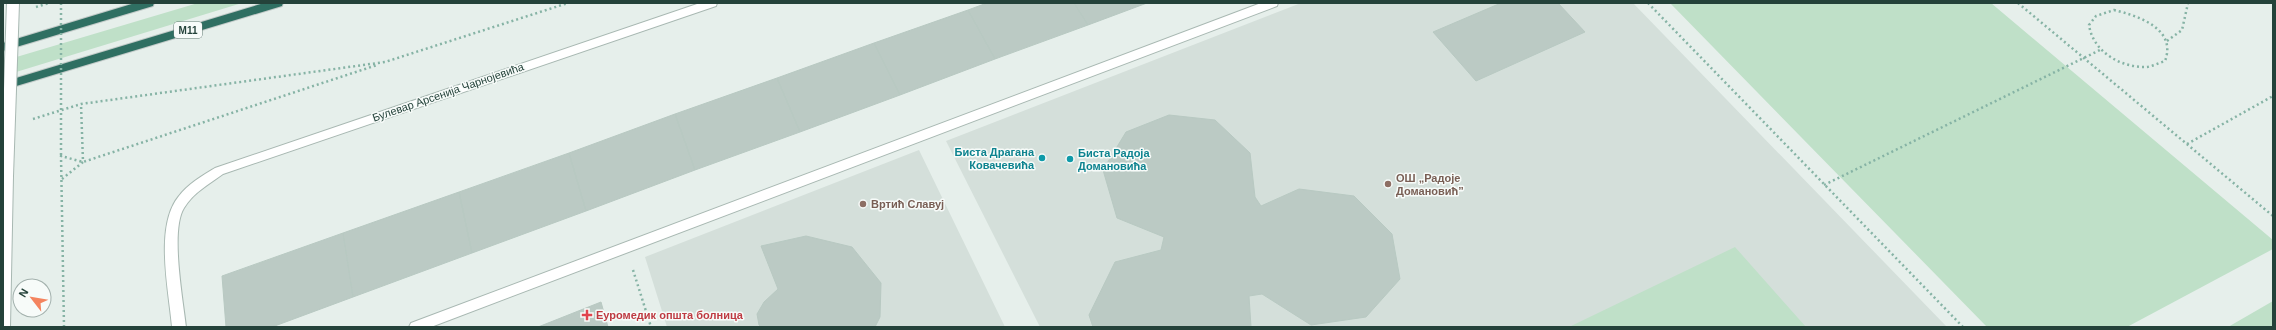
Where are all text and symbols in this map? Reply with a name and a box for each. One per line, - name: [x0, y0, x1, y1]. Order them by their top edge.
- road number: M11: [174, 22, 202, 38]
- street label: Булевар Арсенија Чарнојевића: [371, 60, 526, 124]
- place label: Биста Драгана Ковачевића: [955, 146, 1035, 171]
- place label: Биста Радоја Домановића: [1078, 147, 1150, 172]
- marker: Биста Драгана Ковачевића: [1037, 153, 1047, 163]
- marker: Биста Радоја Домановића: [1065, 154, 1075, 164]
- place label: ОШ „Радоје Домановић”: [1396, 172, 1464, 197]
- marker: ОШ „Радоје Домановић”: [1383, 179, 1393, 189]
- place label: Вртић Славуј: [871, 198, 944, 210]
- marker: Вртић Славуј: [858, 199, 868, 209]
- north arrow: [12, 278, 52, 318]
- text: N: [16, 286, 31, 299]
- marker: Еуромедик општа болница: [581, 309, 593, 321]
- place label: Еуромедик општа болница: [596, 309, 744, 321]

